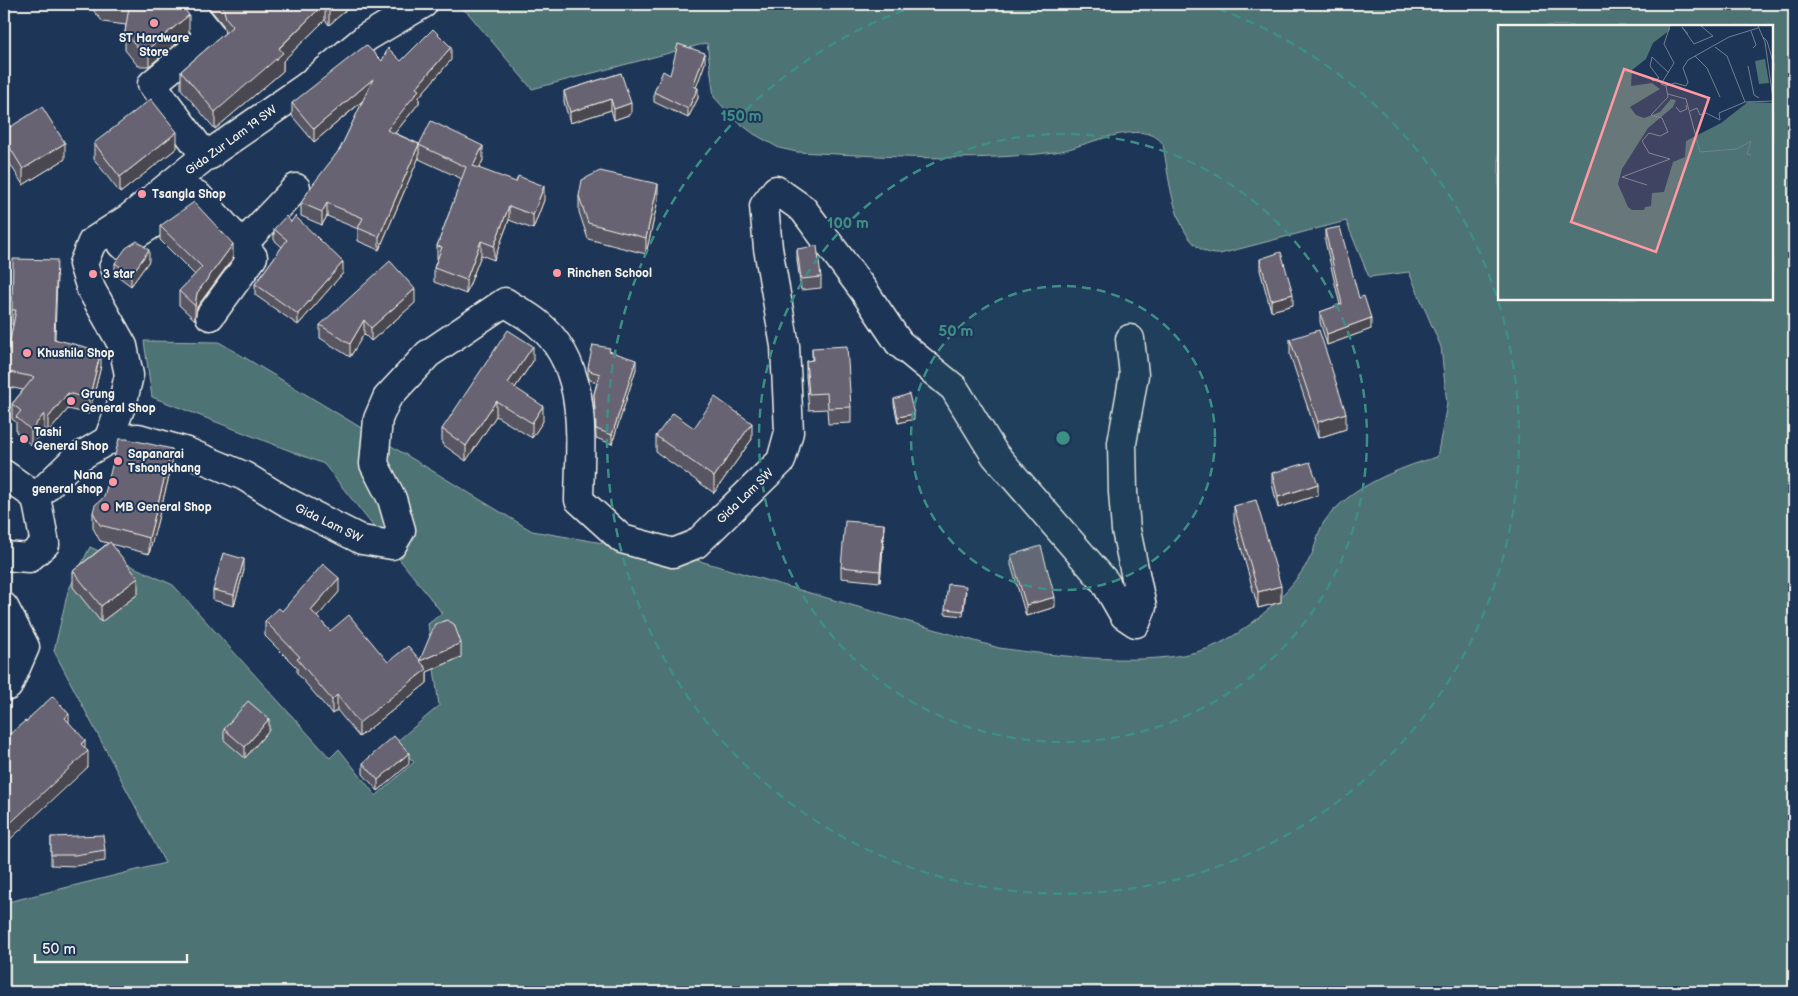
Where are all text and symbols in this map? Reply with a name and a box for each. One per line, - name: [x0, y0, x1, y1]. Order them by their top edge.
- marker: ST Hardware Store: [148, 17, 160, 29]
- inset map: [1498, 25, 1773, 300]
- place label: ST Hardware Store: [119, 31, 189, 60]
- street label: Gida Zur Lam 19 SW: [183, 102, 280, 179]
- text: 150 m: [720, 107, 762, 126]
- place label: Tsangla Shop: [152, 187, 226, 202]
- marker: Tsangla Shop: [136, 188, 148, 200]
- text: 100 m: [827, 214, 869, 233]
- place label: Rinchen School: [567, 266, 652, 281]
- place label: 3 star: [103, 267, 135, 282]
- marker: Rinchen School: [551, 267, 563, 279]
- marker: 3 star: [87, 268, 99, 280]
- text: 50 m: [939, 322, 974, 341]
- place label: Khushila Shop: [37, 346, 115, 361]
- marker: Khushila Shop: [21, 347, 33, 359]
- place label: Grung General Shop: [81, 387, 156, 416]
- marker: Grung General Shop: [65, 395, 77, 407]
- place label: Tashi General Shop: [34, 425, 109, 454]
- centre of rings: [1054, 429, 1072, 447]
- marker: Tashi General Shop: [18, 433, 30, 445]
- place label: Sapanarai Tshongkhang: [128, 447, 201, 476]
- marker: Sapanarai Tshongkhang: [112, 455, 124, 467]
- street label: Gida Lam SW: [714, 466, 777, 527]
- place label: Nana general shop: [32, 468, 103, 497]
- marker: Nana general shop: [107, 476, 119, 488]
- place label: MB General Shop: [115, 500, 212, 515]
- marker: MB General Shop: [99, 501, 111, 513]
- street label: Gida Lam SW: [293, 501, 365, 546]
- scale bar: [35, 931, 188, 963]
- text: 50 m: [42, 940, 76, 959]

